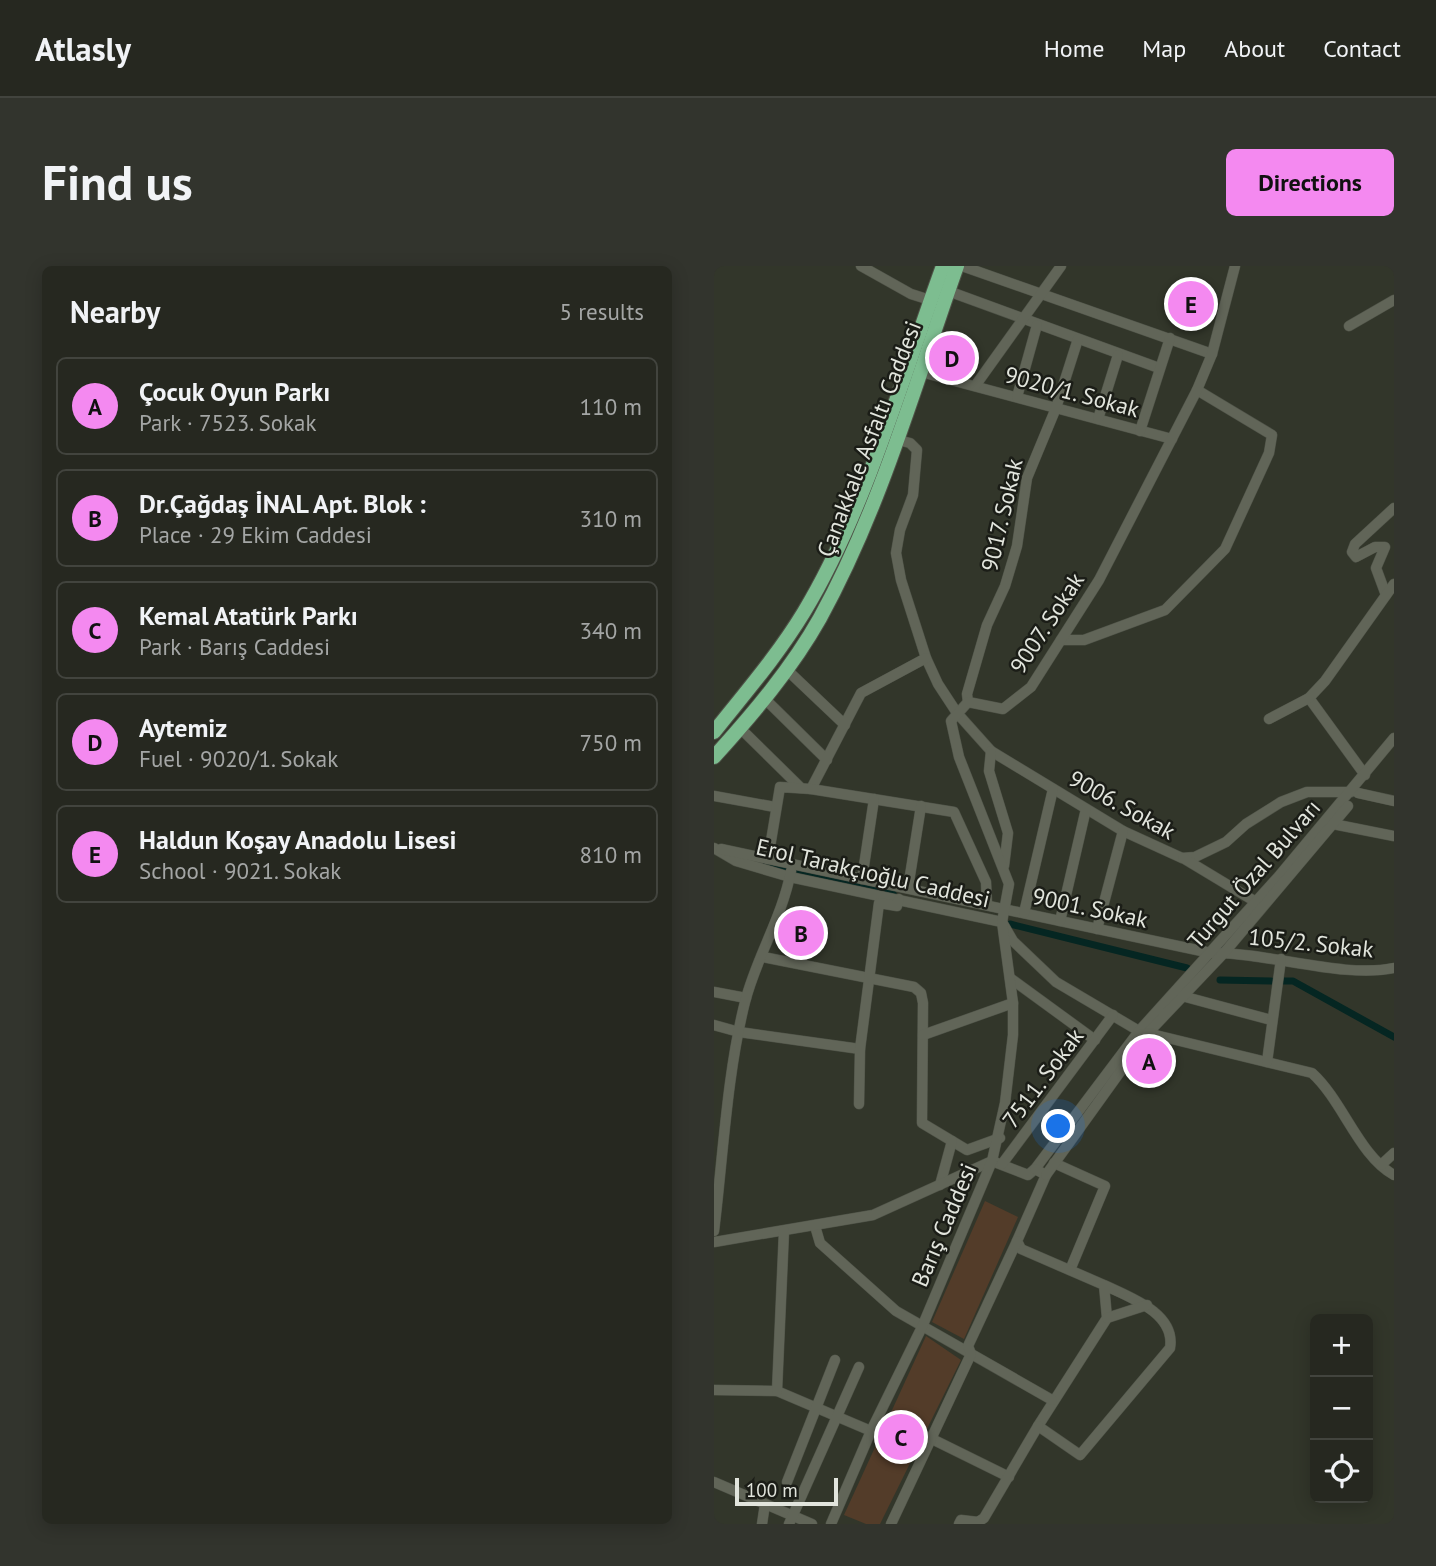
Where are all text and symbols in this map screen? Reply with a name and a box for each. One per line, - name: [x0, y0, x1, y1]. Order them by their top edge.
- text: Atlasly: [35, 27, 131, 70]
- text: Home: [1044, 33, 1104, 64]
- text: Map: [1142, 33, 1186, 64]
- text: About: [1224, 33, 1285, 64]
- text: Contact: [1323, 33, 1401, 64]
- button: Directions: [1226, 149, 1394, 216]
- text: Find us: [42, 150, 193, 214]
- pin: E: [1168, 278, 1214, 330]
- text: Nearby: [70, 292, 160, 331]
- text: 5 results: [560, 297, 644, 326]
- street label: Çanakkale Asfaltı Caddesi: [810, 317, 927, 561]
- pin: D: [929, 332, 975, 384]
- street label: 9020/1. Sokak: [1002, 360, 1143, 423]
- text: Çocuk Oyun Parkı: [139, 375, 330, 408]
- text: A: [88, 392, 102, 421]
- text: 110 m: [580, 392, 642, 421]
- text: Park · 7523. Sokak: [139, 408, 316, 437]
- street label: 9017. Sokak: [974, 456, 1029, 574]
- text: Dr.Çağdaş İNAL Apt. Blok :: [139, 487, 426, 520]
- text: B: [88, 504, 102, 533]
- text: 310 m: [580, 504, 642, 533]
- text: Place · 29 Ekim Caddesi: [139, 520, 372, 549]
- street label: 9007. Sokak: [1003, 567, 1090, 679]
- text: Kemal Atatürk Parkı: [139, 599, 358, 632]
- text: C: [89, 616, 101, 645]
- text: 340 m: [580, 616, 642, 645]
- text: Park · Barış Caddesi: [139, 632, 330, 661]
- text: Aytemiz: [139, 711, 227, 744]
- text: D: [88, 728, 102, 757]
- text: 750 m: [580, 728, 642, 757]
- text: Fuel · 9020/1. Sokak: [139, 744, 338, 773]
- street label: 9006. Sokak: [1064, 763, 1181, 846]
- street label: Turgut Özal Bulvarı: [1181, 793, 1326, 954]
- text: Haldun Koşay Anadolu Lisesi: [139, 823, 456, 856]
- street label: Erol Tarakçıoğlu Caddesi: [753, 831, 993, 914]
- text: E: [89, 840, 101, 869]
- text: 810 m: [580, 840, 642, 869]
- text: School · 9021. Sokak: [139, 856, 341, 885]
- street label: 9001. Sokak: [1030, 881, 1151, 934]
- pin: B: [778, 907, 824, 959]
- street label: 105/2. Sokak: [1247, 922, 1375, 963]
- street label: 7511. Sokak: [996, 1022, 1090, 1133]
- pin: A: [1126, 1035, 1172, 1087]
- your location: [1041, 1109, 1075, 1143]
- street label: Barış Caddesi: [905, 1159, 982, 1291]
- map controls: [1310, 1314, 1373, 1503]
- button: +: [1310, 1314, 1373, 1377]
- button: −: [1310, 1377, 1373, 1440]
- pin: C: [878, 1411, 924, 1463]
- button: locate: [1310, 1440, 1373, 1503]
- scale bar: [735, 1475, 838, 1507]
- text: 100 m: [746, 1478, 798, 1502]

